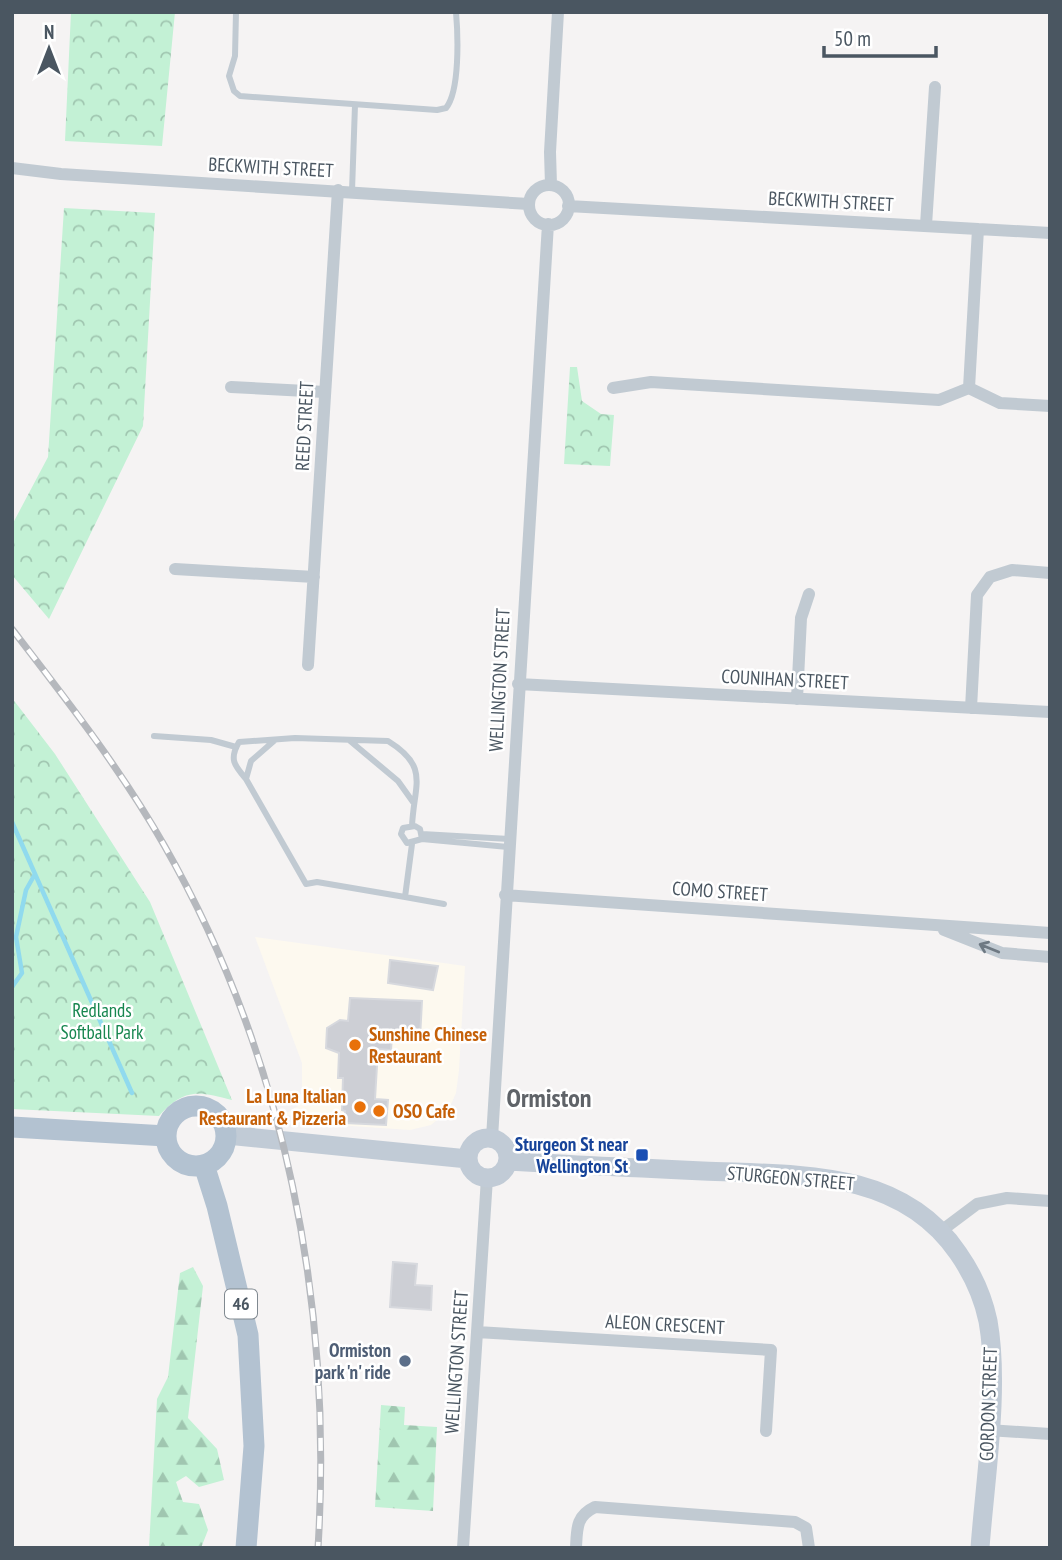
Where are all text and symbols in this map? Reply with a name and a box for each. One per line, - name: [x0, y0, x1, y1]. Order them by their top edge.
- north arrow: [14, 14, 84, 84]
- scale bar: [824, 14, 936, 58]
- text: N: [44, 20, 54, 44]
- text: 50 m: [834, 25, 871, 52]
- street label: BECKWITH STREET: [208, 152, 335, 182]
- street label: BECKWITH STREET: [768, 186, 895, 216]
- street label: REED STREET: [290, 380, 318, 472]
- street label: WELLINGTON STREET: [483, 607, 515, 752]
- street label: COUNIHAN STREET: [721, 664, 850, 694]
- street label: COMO STREET: [671, 876, 769, 906]
- one-way arrow: [978, 941, 1000, 954]
- park label: Redlands Softball Park: [61, 998, 144, 1044]
- place label: Sunshine Chinese Restaurant: [369, 1022, 487, 1068]
- marker: Sunshine Chinese Restaurant: [347, 1037, 363, 1053]
- district label: Ormiston: [507, 1081, 592, 1114]
- place label: La Luna Italian Restaurant & Pizzeria: [199, 1084, 346, 1130]
- marker: La Luna Italian Restaurant & Pizzeria: [352, 1099, 368, 1115]
- place label: OSO Cafe: [393, 1099, 455, 1123]
- marker: OSO Cafe: [371, 1103, 387, 1119]
- place label: Sturgeon St near Wellington St: [515, 1132, 628, 1178]
- marker: Sturgeon St near Wellington St: [634, 1147, 650, 1163]
- street label: STURGEON STREET: [726, 1160, 856, 1196]
- road number: 46: [225, 1289, 257, 1318]
- street label: WELLINGTON STREET: [439, 1289, 473, 1435]
- street label: ALEON CRESCENT: [605, 1309, 726, 1339]
- place label: Ormiston park 'n' ride: [315, 1338, 391, 1384]
- street label: GORDON STREET: [974, 1346, 1002, 1461]
- marker: Ormiston park 'n' ride: [397, 1353, 413, 1369]

